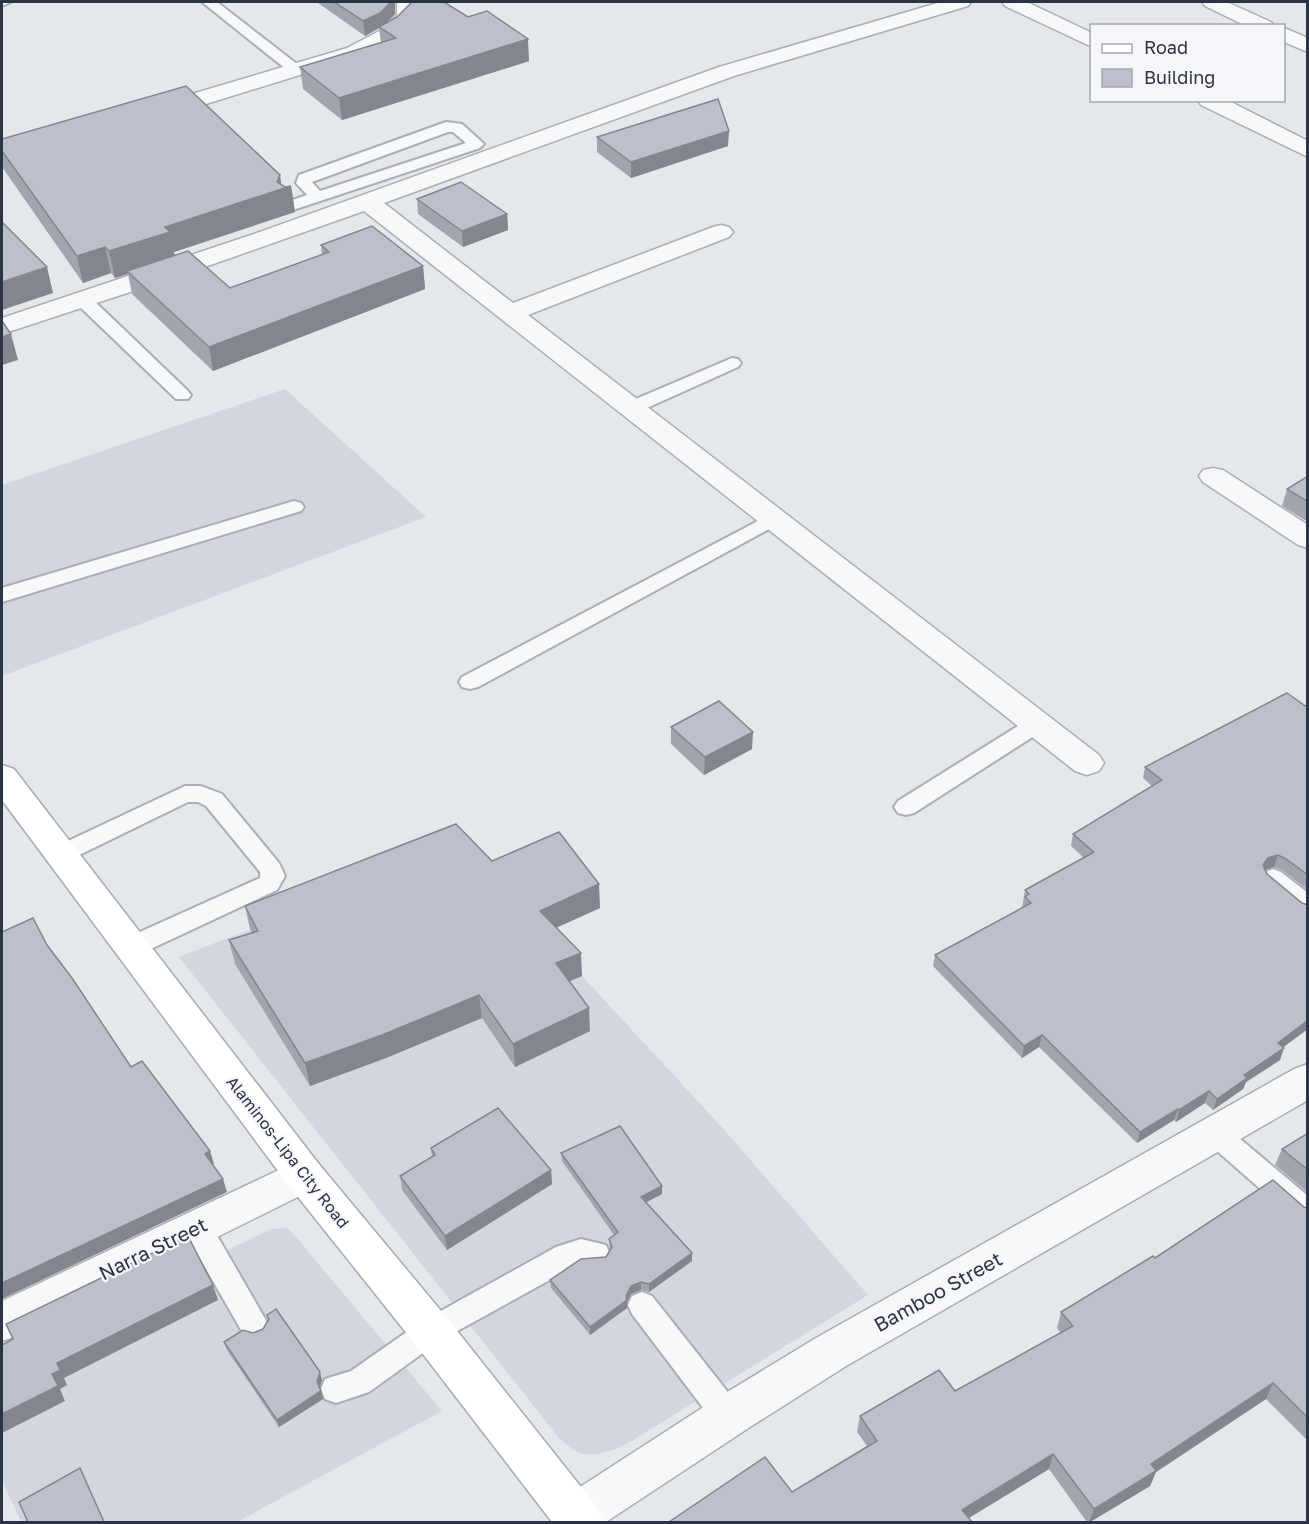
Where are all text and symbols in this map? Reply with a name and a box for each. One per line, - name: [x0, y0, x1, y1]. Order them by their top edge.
- legend: [1090, 24, 1285, 102]
- text: Road: [1144, 36, 1188, 58]
- text: Building: [1144, 66, 1215, 88]
- street label: Alaminos-Lipa City Road: [222, 1072, 354, 1232]
- street label: Narra Street: [95, 1212, 211, 1285]
- street label: Bamboo Street: [869, 1246, 1006, 1336]

